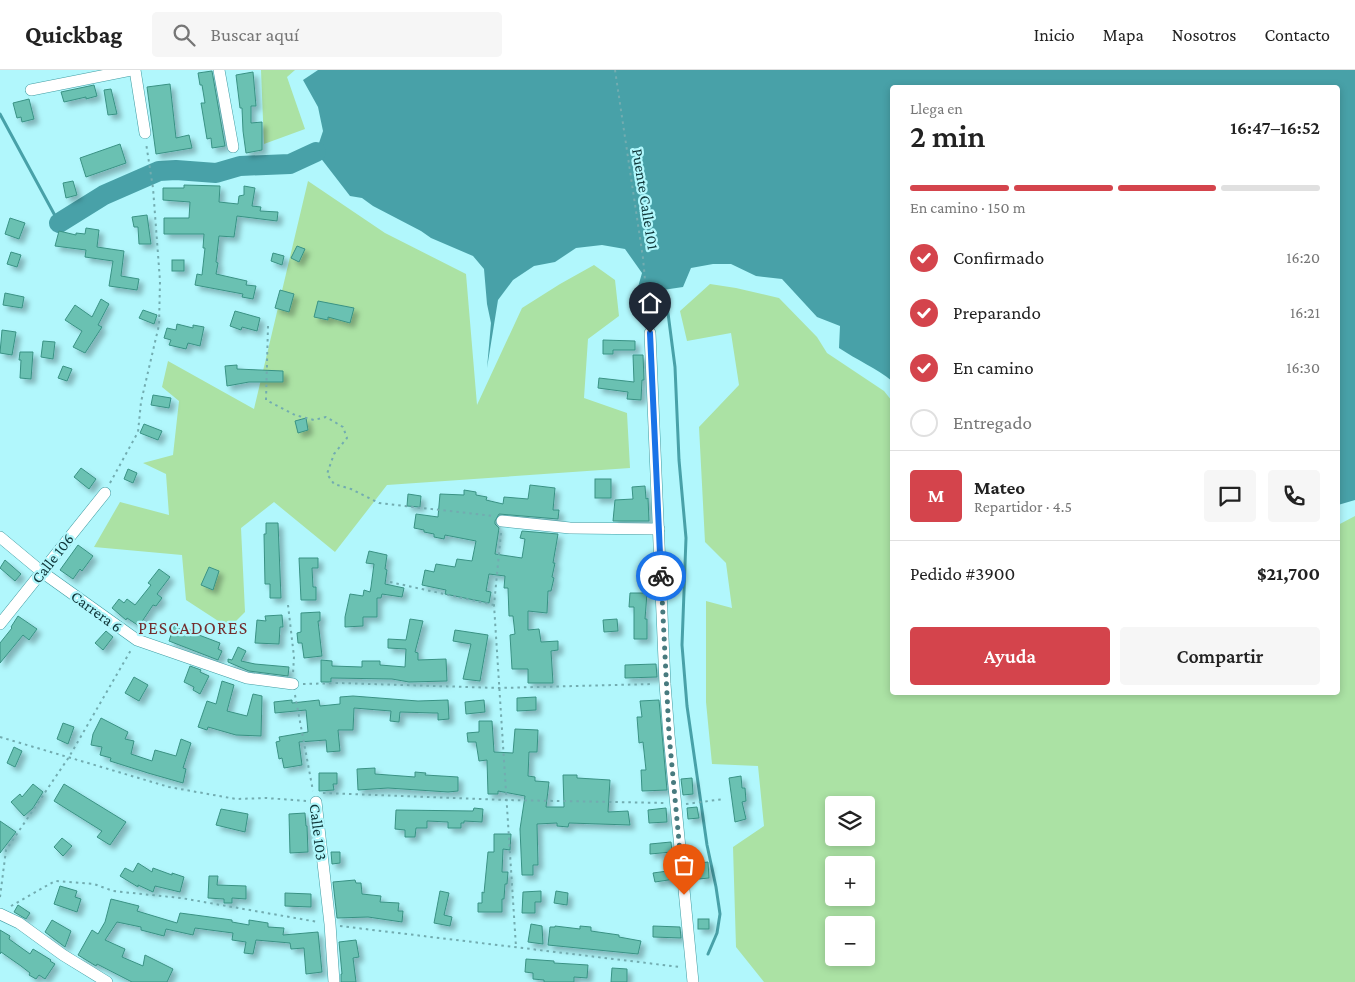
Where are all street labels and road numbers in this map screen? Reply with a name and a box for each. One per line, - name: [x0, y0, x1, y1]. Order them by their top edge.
- street label: Puente Calle 101: [629, 147, 662, 251]
- street label: Calle 106: [28, 530, 77, 586]
- street label: Carrera 6: [68, 587, 125, 636]
- street label: Calle 103: [307, 803, 330, 861]

